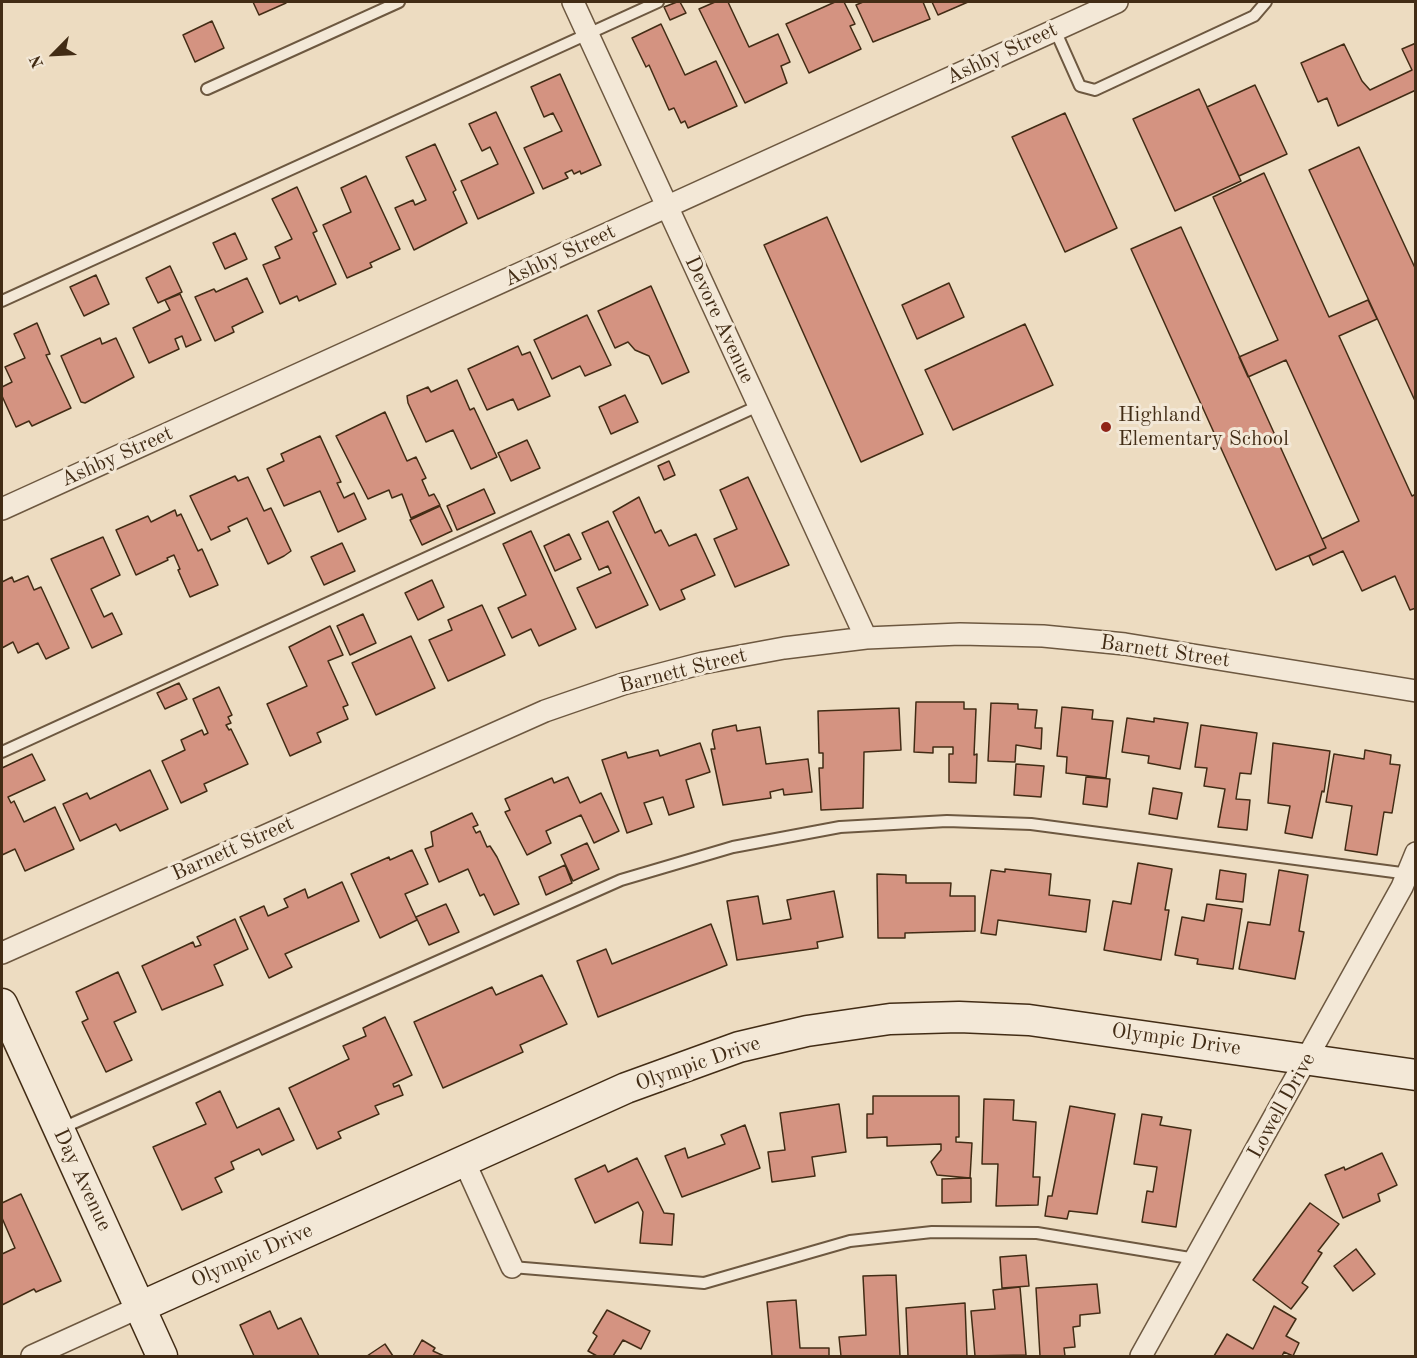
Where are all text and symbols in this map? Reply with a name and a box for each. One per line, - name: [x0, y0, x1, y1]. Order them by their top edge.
- street label: Ashby Street: [942, 17, 1062, 91]
- north arrow: [24, 24, 84, 84]
- text: N: [28, 52, 47, 70]
- street label: Ashby Street: [500, 219, 620, 293]
- street label: Devore Avenue: [679, 252, 759, 388]
- place label: Highland Elementary School: [1118, 402, 1289, 452]
- marker: Highland Elementary School: [1099, 420, 1113, 434]
- street label: Ashby Street: [57, 421, 177, 493]
- street label: Barnett Street: [1099, 630, 1231, 674]
- street label: Barnett Street: [617, 643, 749, 699]
- street label: Barnett Street: [168, 811, 298, 887]
- street label: Olympic Drive: [1110, 1018, 1242, 1062]
- street label: Olympic Drive: [632, 1031, 764, 1097]
- street label: Lowell Drive: [1243, 1049, 1321, 1163]
- street label: Day Avenue: [47, 1125, 117, 1235]
- street label: Olympic Drive: [187, 1218, 317, 1294]

